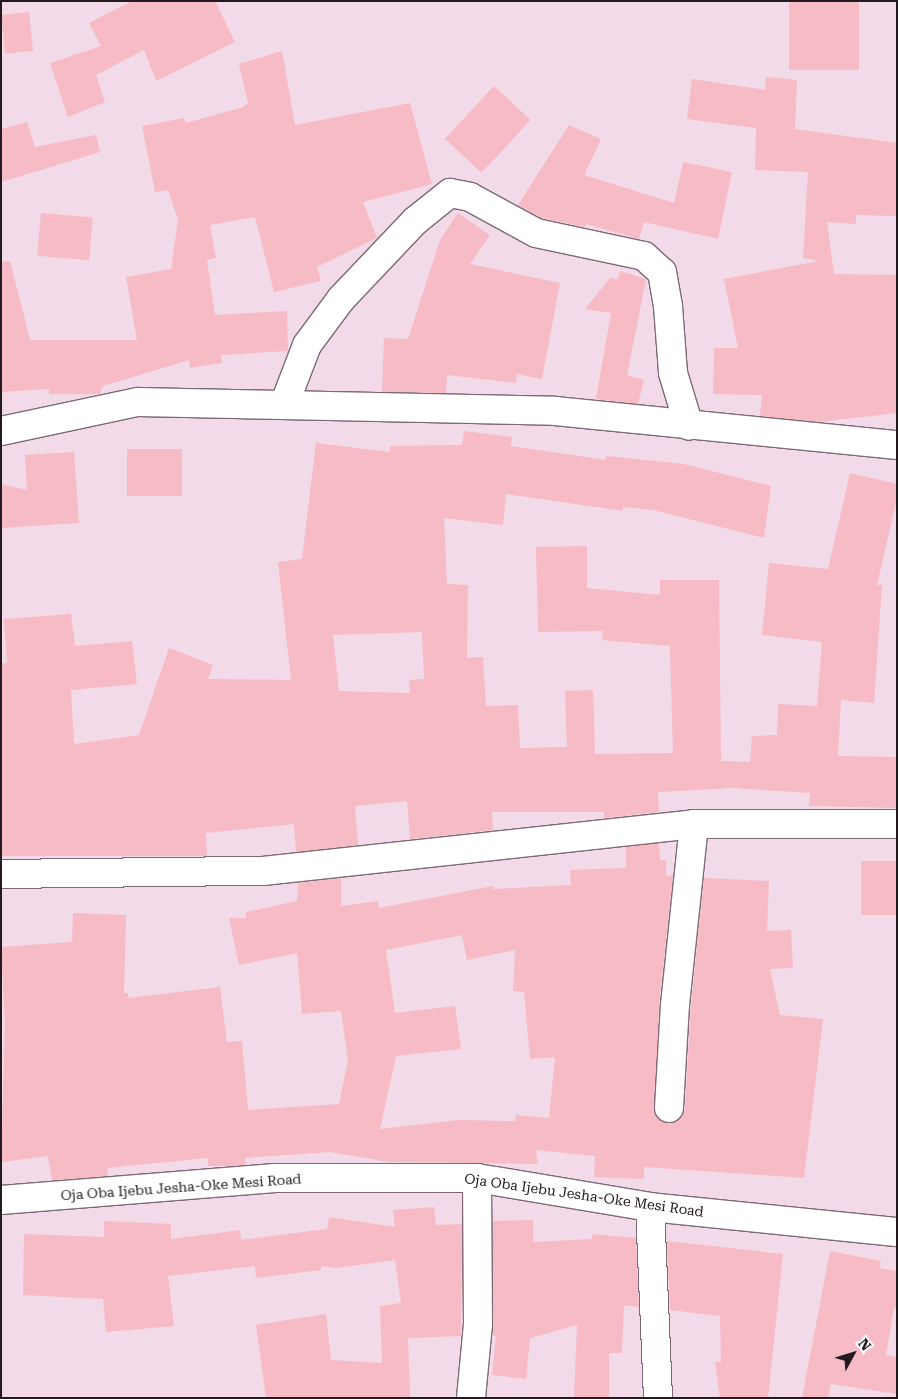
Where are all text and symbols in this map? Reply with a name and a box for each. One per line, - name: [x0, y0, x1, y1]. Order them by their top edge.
- street label: Oja Oba Ijebu Jesha-Oke Mesi Road: [60, 1170, 302, 1204]
- street label: Oja Oba Ijebu Jesha-Oke Mesi Road: [463, 1170, 705, 1220]
- north arrow: [828, 1329, 878, 1379]
- text: N: [855, 1335, 874, 1354]

